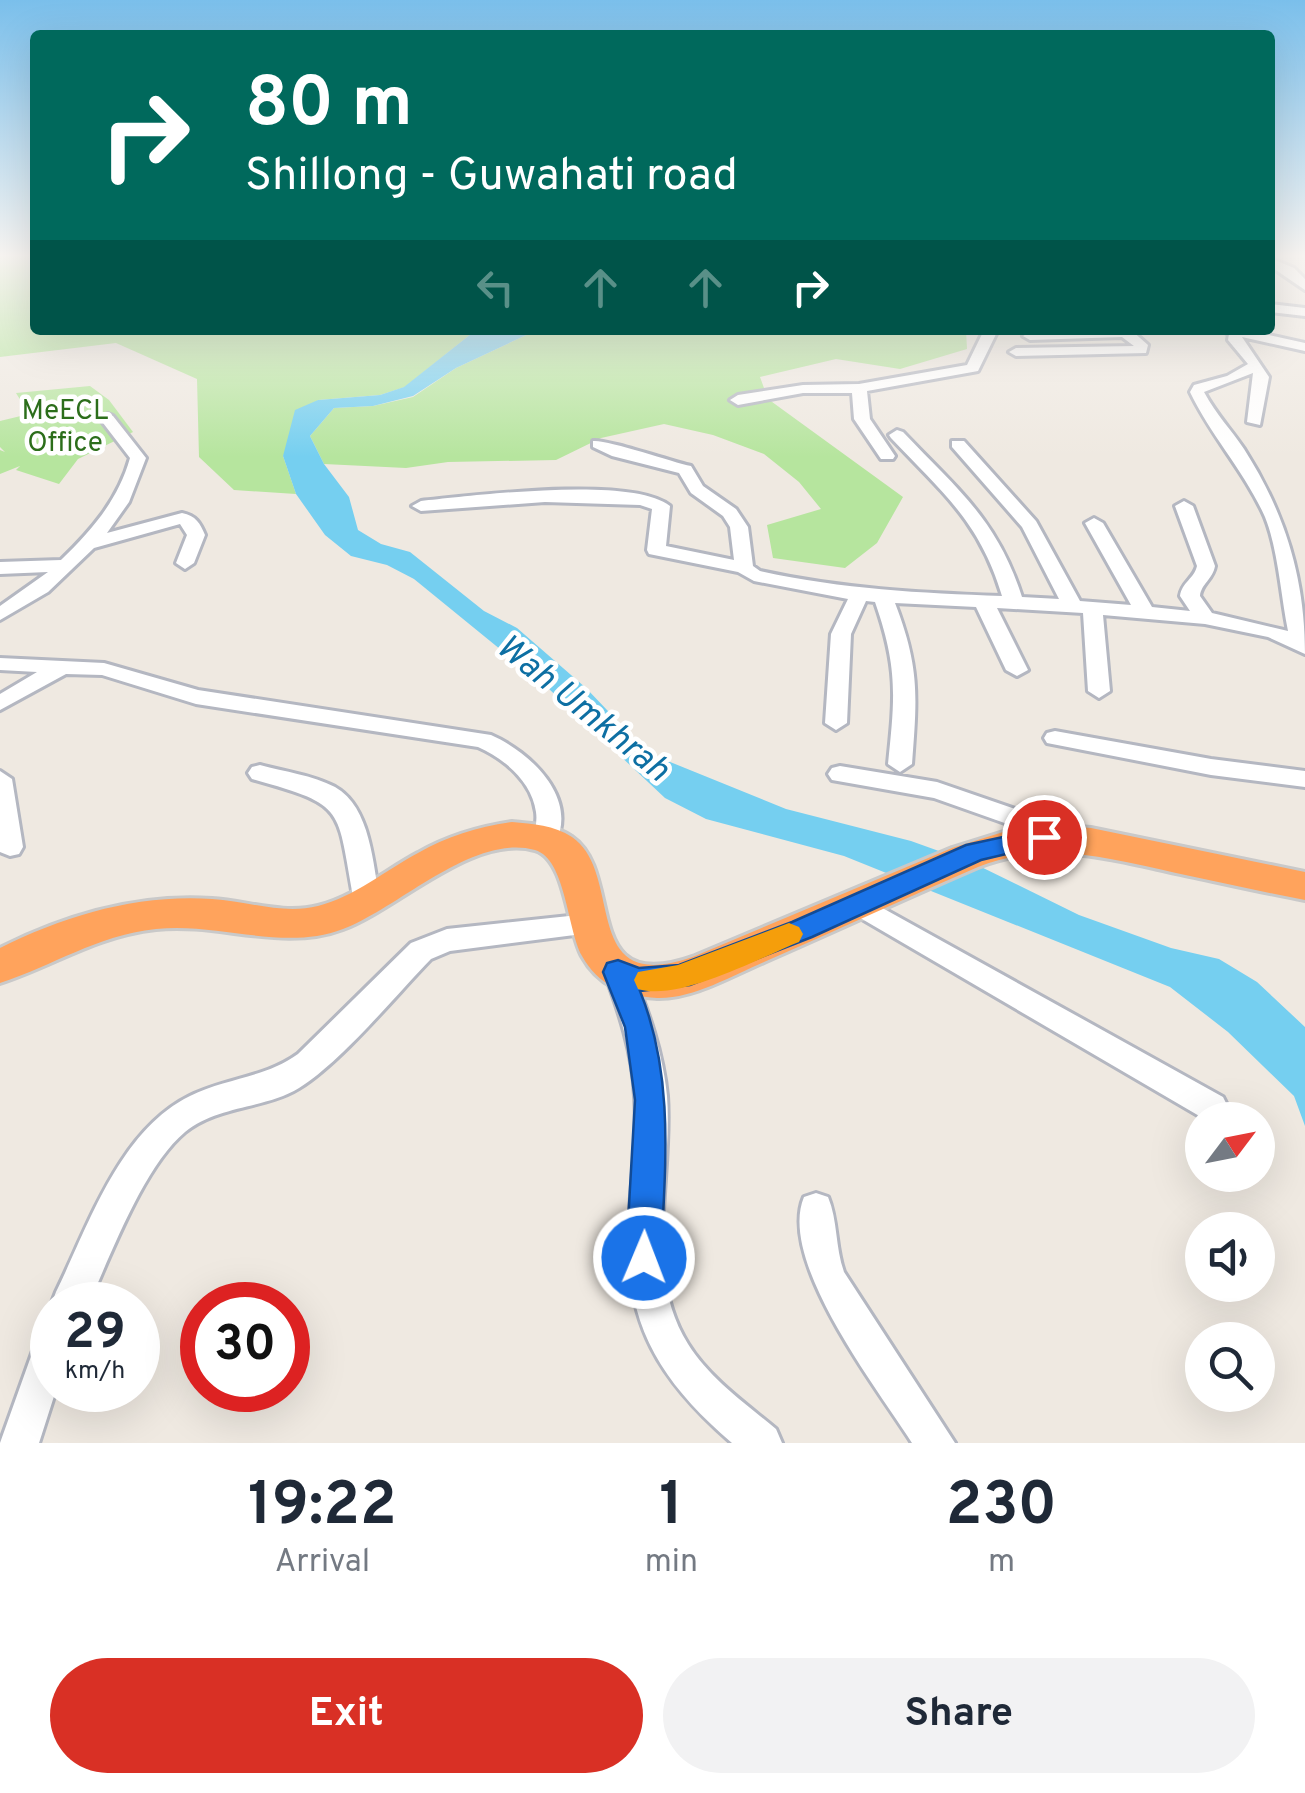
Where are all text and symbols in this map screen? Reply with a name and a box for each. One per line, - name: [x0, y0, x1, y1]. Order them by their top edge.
- text: 80 m: [245, 62, 413, 151]
- icon: right: [80, 70, 210, 200]
- text: Shillong - Guwahati road: [245, 149, 738, 206]
- icon: left: [468, 260, 523, 315]
- icon: ahead: [573, 260, 628, 315]
- icon: ahead: [678, 260, 733, 315]
- icon: right: [783, 260, 838, 315]
- park label: MeECL Office: [21, 394, 109, 462]
- water label: Wah Umkhrah: [486, 626, 678, 793]
- pin: [1002, 795, 1087, 880]
- icon: arrive: [1017, 810, 1072, 865]
- north arrow: [1185, 1102, 1275, 1192]
- map controls: [1185, 1102, 1275, 1412]
- position arrow: [592, 1206, 696, 1310]
- button: sound: [1185, 1212, 1275, 1302]
- speed limit sign: 30: [180, 1282, 310, 1412]
- text: 29: [64, 1303, 126, 1366]
- button: search: [1185, 1322, 1275, 1412]
- text: km/h: [65, 1356, 125, 1388]
- text: 19:22: [248, 1470, 397, 1546]
- text: 1: [659, 1470, 683, 1546]
- text: 230: [946, 1470, 1057, 1546]
- text: Arrival: [275, 1543, 370, 1583]
- text: min: [645, 1543, 698, 1583]
- text: m: [988, 1543, 1015, 1583]
- button: Exit: [50, 1658, 643, 1773]
- button: Share: [663, 1658, 1255, 1773]

